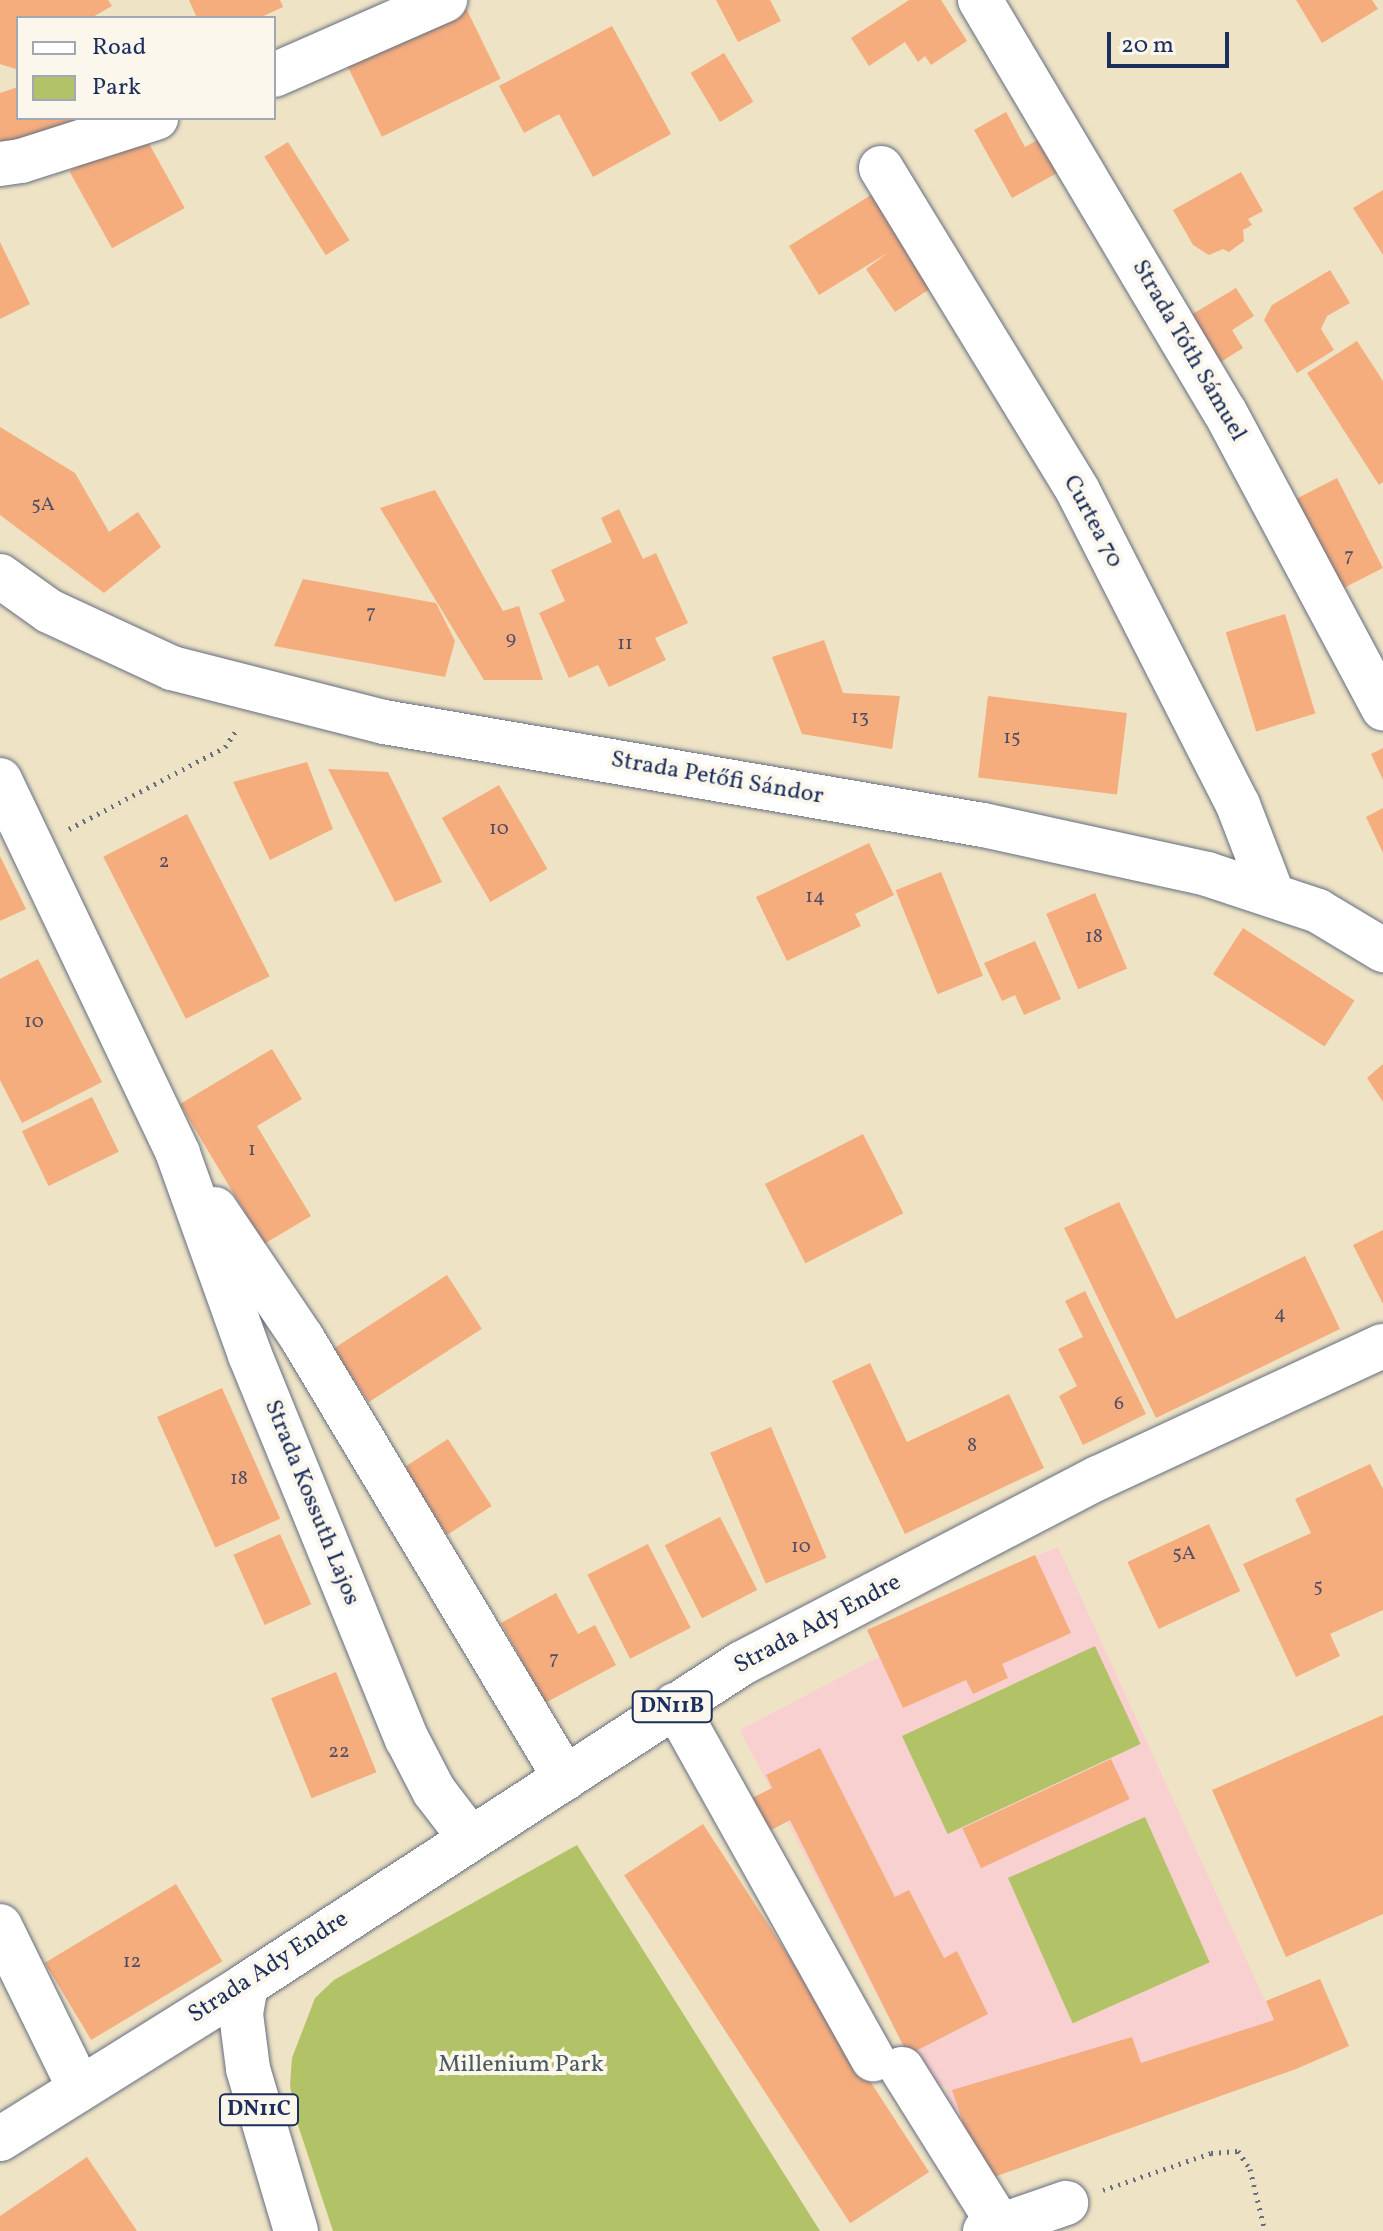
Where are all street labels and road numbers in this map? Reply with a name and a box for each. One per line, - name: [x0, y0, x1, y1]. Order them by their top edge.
- street label: Strada Tóth Sámuel: [1124, 255, 1252, 447]
- street label: Curtea 70: [1056, 471, 1128, 573]
- street label: Strada Petőfi Sándor: [608, 746, 826, 812]
- street label: Strada Kossuth Lajos: [257, 1396, 365, 1610]
- street label: Strada Ady Endre: [729, 1569, 907, 1681]
- road number: DN11B: [630, 1689, 714, 1725]
- street label: Strada Ady Endre: [183, 1905, 355, 2031]
- road number: DN11C: [219, 2092, 299, 2128]

